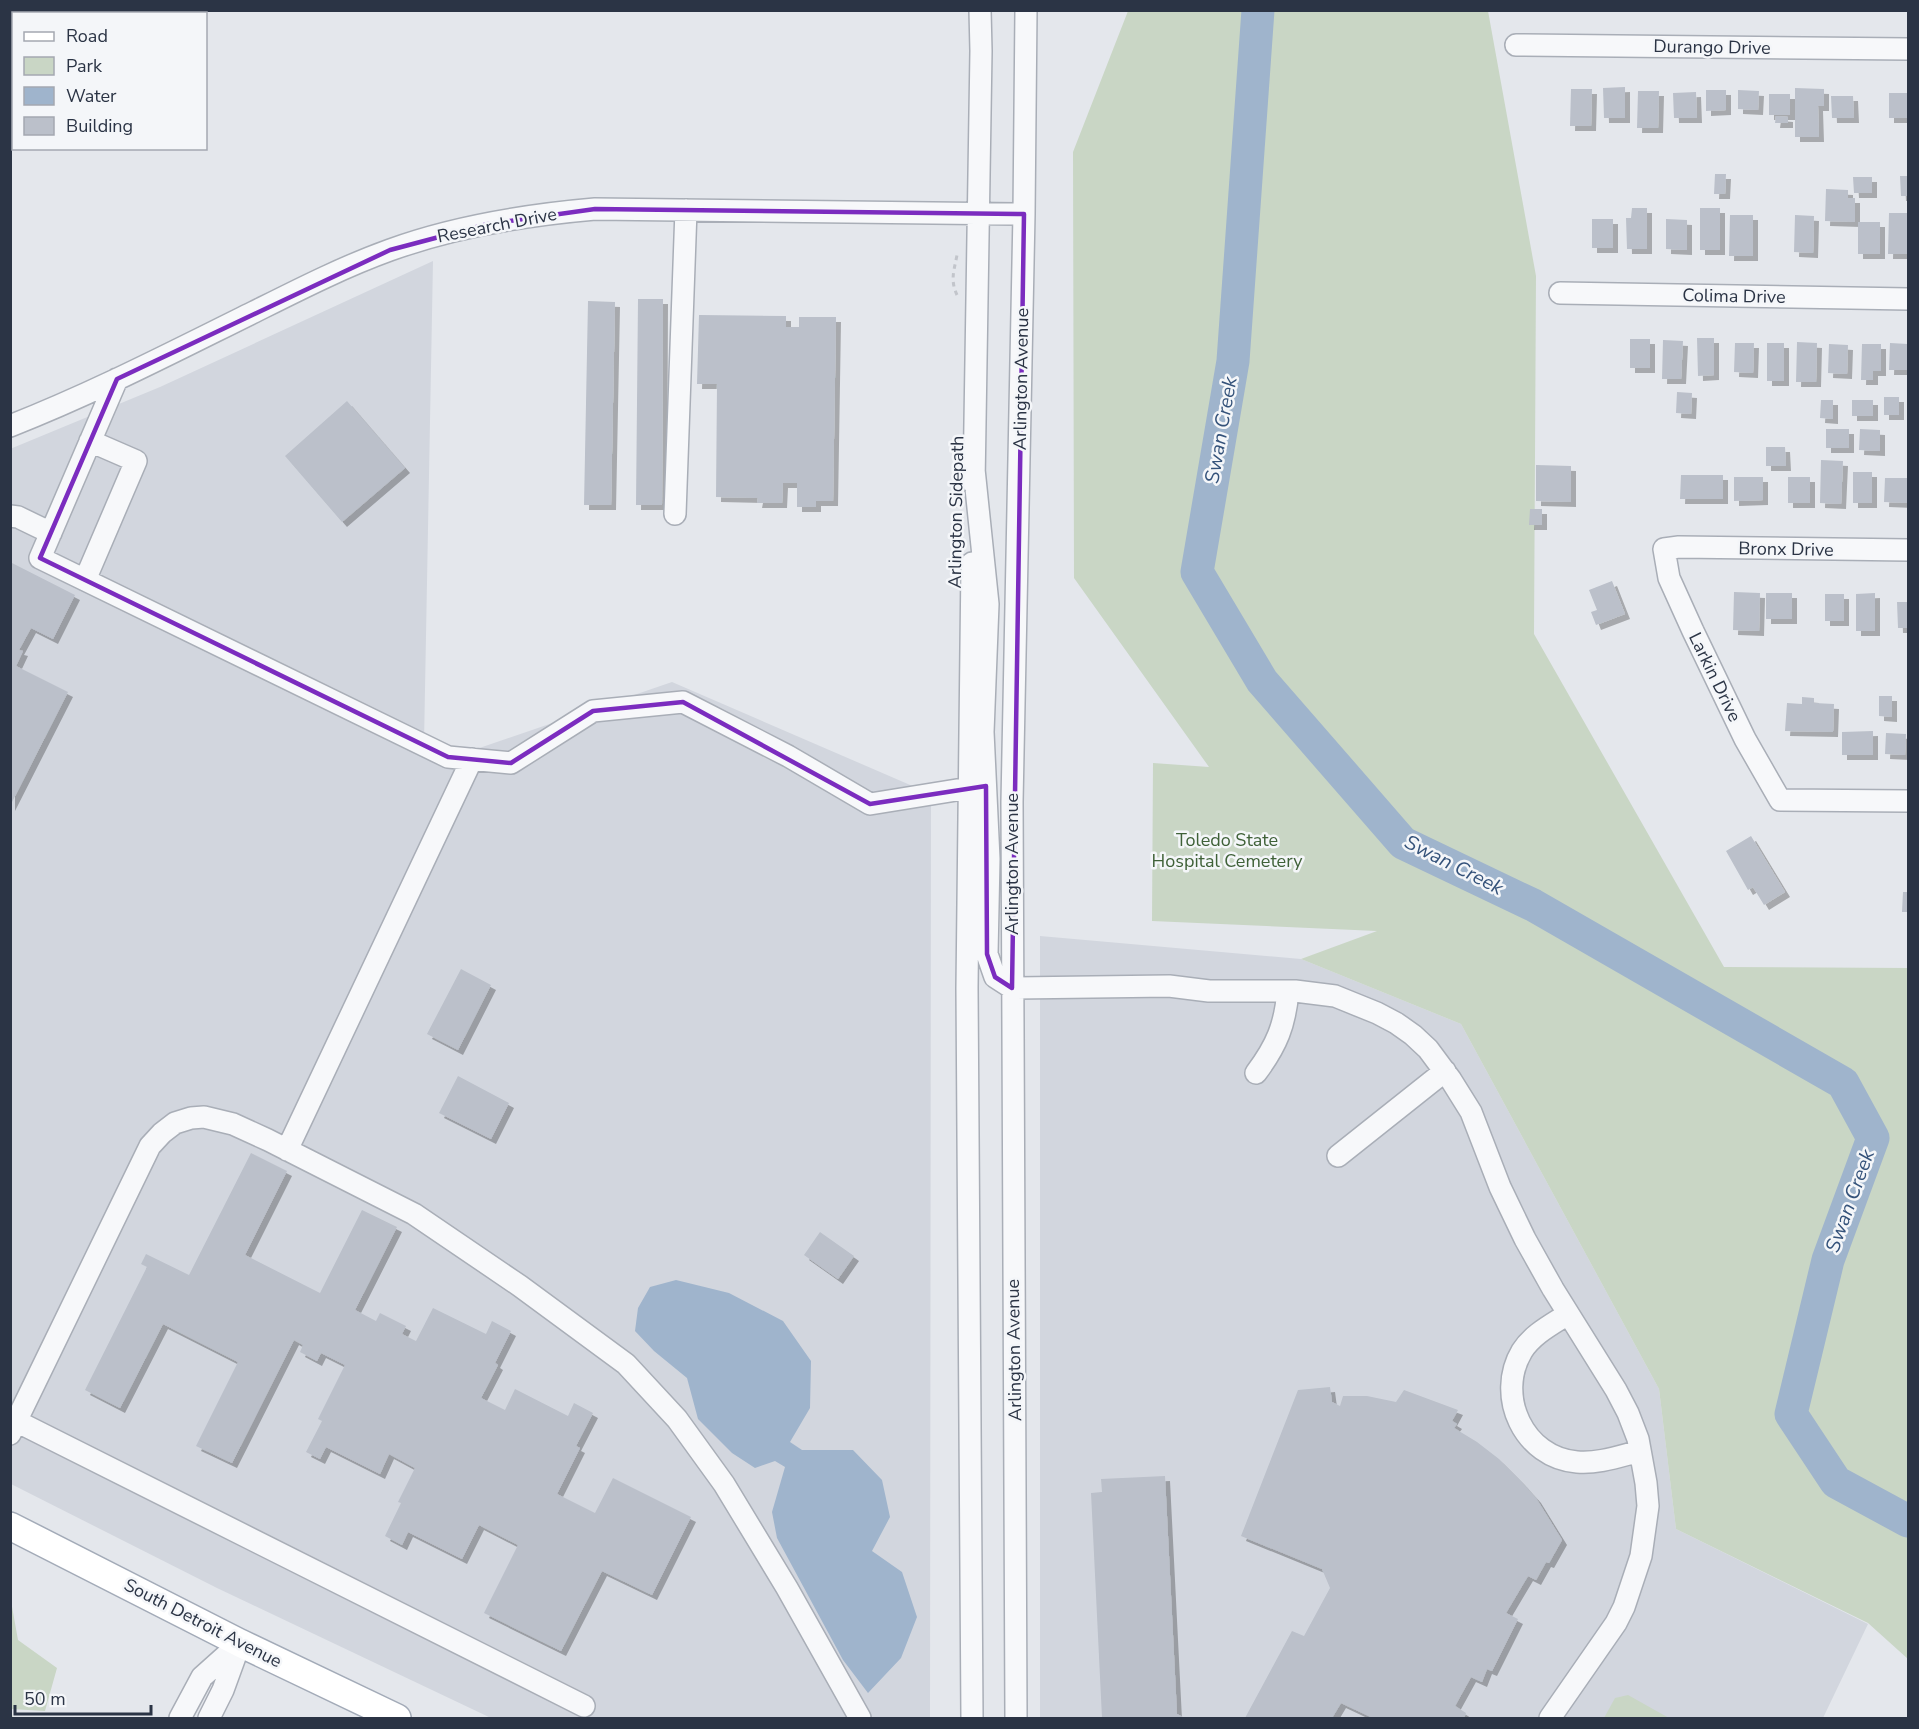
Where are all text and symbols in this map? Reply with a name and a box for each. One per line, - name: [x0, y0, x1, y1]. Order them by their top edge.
- legend: [12, 12, 207, 150]
- text: Road: [66, 24, 108, 48]
- street label: Durango Drive: [1653, 34, 1771, 60]
- text: Park: [66, 54, 103, 78]
- text: Water: [66, 84, 117, 108]
- text: Building: [66, 114, 133, 138]
- street label: Research Drive: [435, 202, 559, 248]
- street label: Colima Drive: [1682, 283, 1786, 309]
- street label: Arlington Avenue: [1008, 308, 1034, 450]
- water label: Swan Creek: [1198, 374, 1244, 485]
- street label: Arlington Sidepath: [943, 435, 969, 589]
- street label: Bronx Drive: [1738, 536, 1834, 562]
- street label: Larkin Drive: [1683, 628, 1747, 726]
- street label: Arlington Avenue: [1000, 793, 1024, 935]
- park label: Toledo State Hospital Cemetery: [1152, 828, 1303, 873]
- water label: Swan Creek: [1400, 829, 1509, 902]
- water label: Swan Creek: [1819, 1145, 1881, 1256]
- street label: Arlington Avenue: [1001, 1279, 1027, 1421]
- street label: South Detroit Avenue: [120, 1573, 286, 1673]
- scale bar: [15, 1678, 152, 1716]
- text: 50 m: [24, 1687, 66, 1711]

